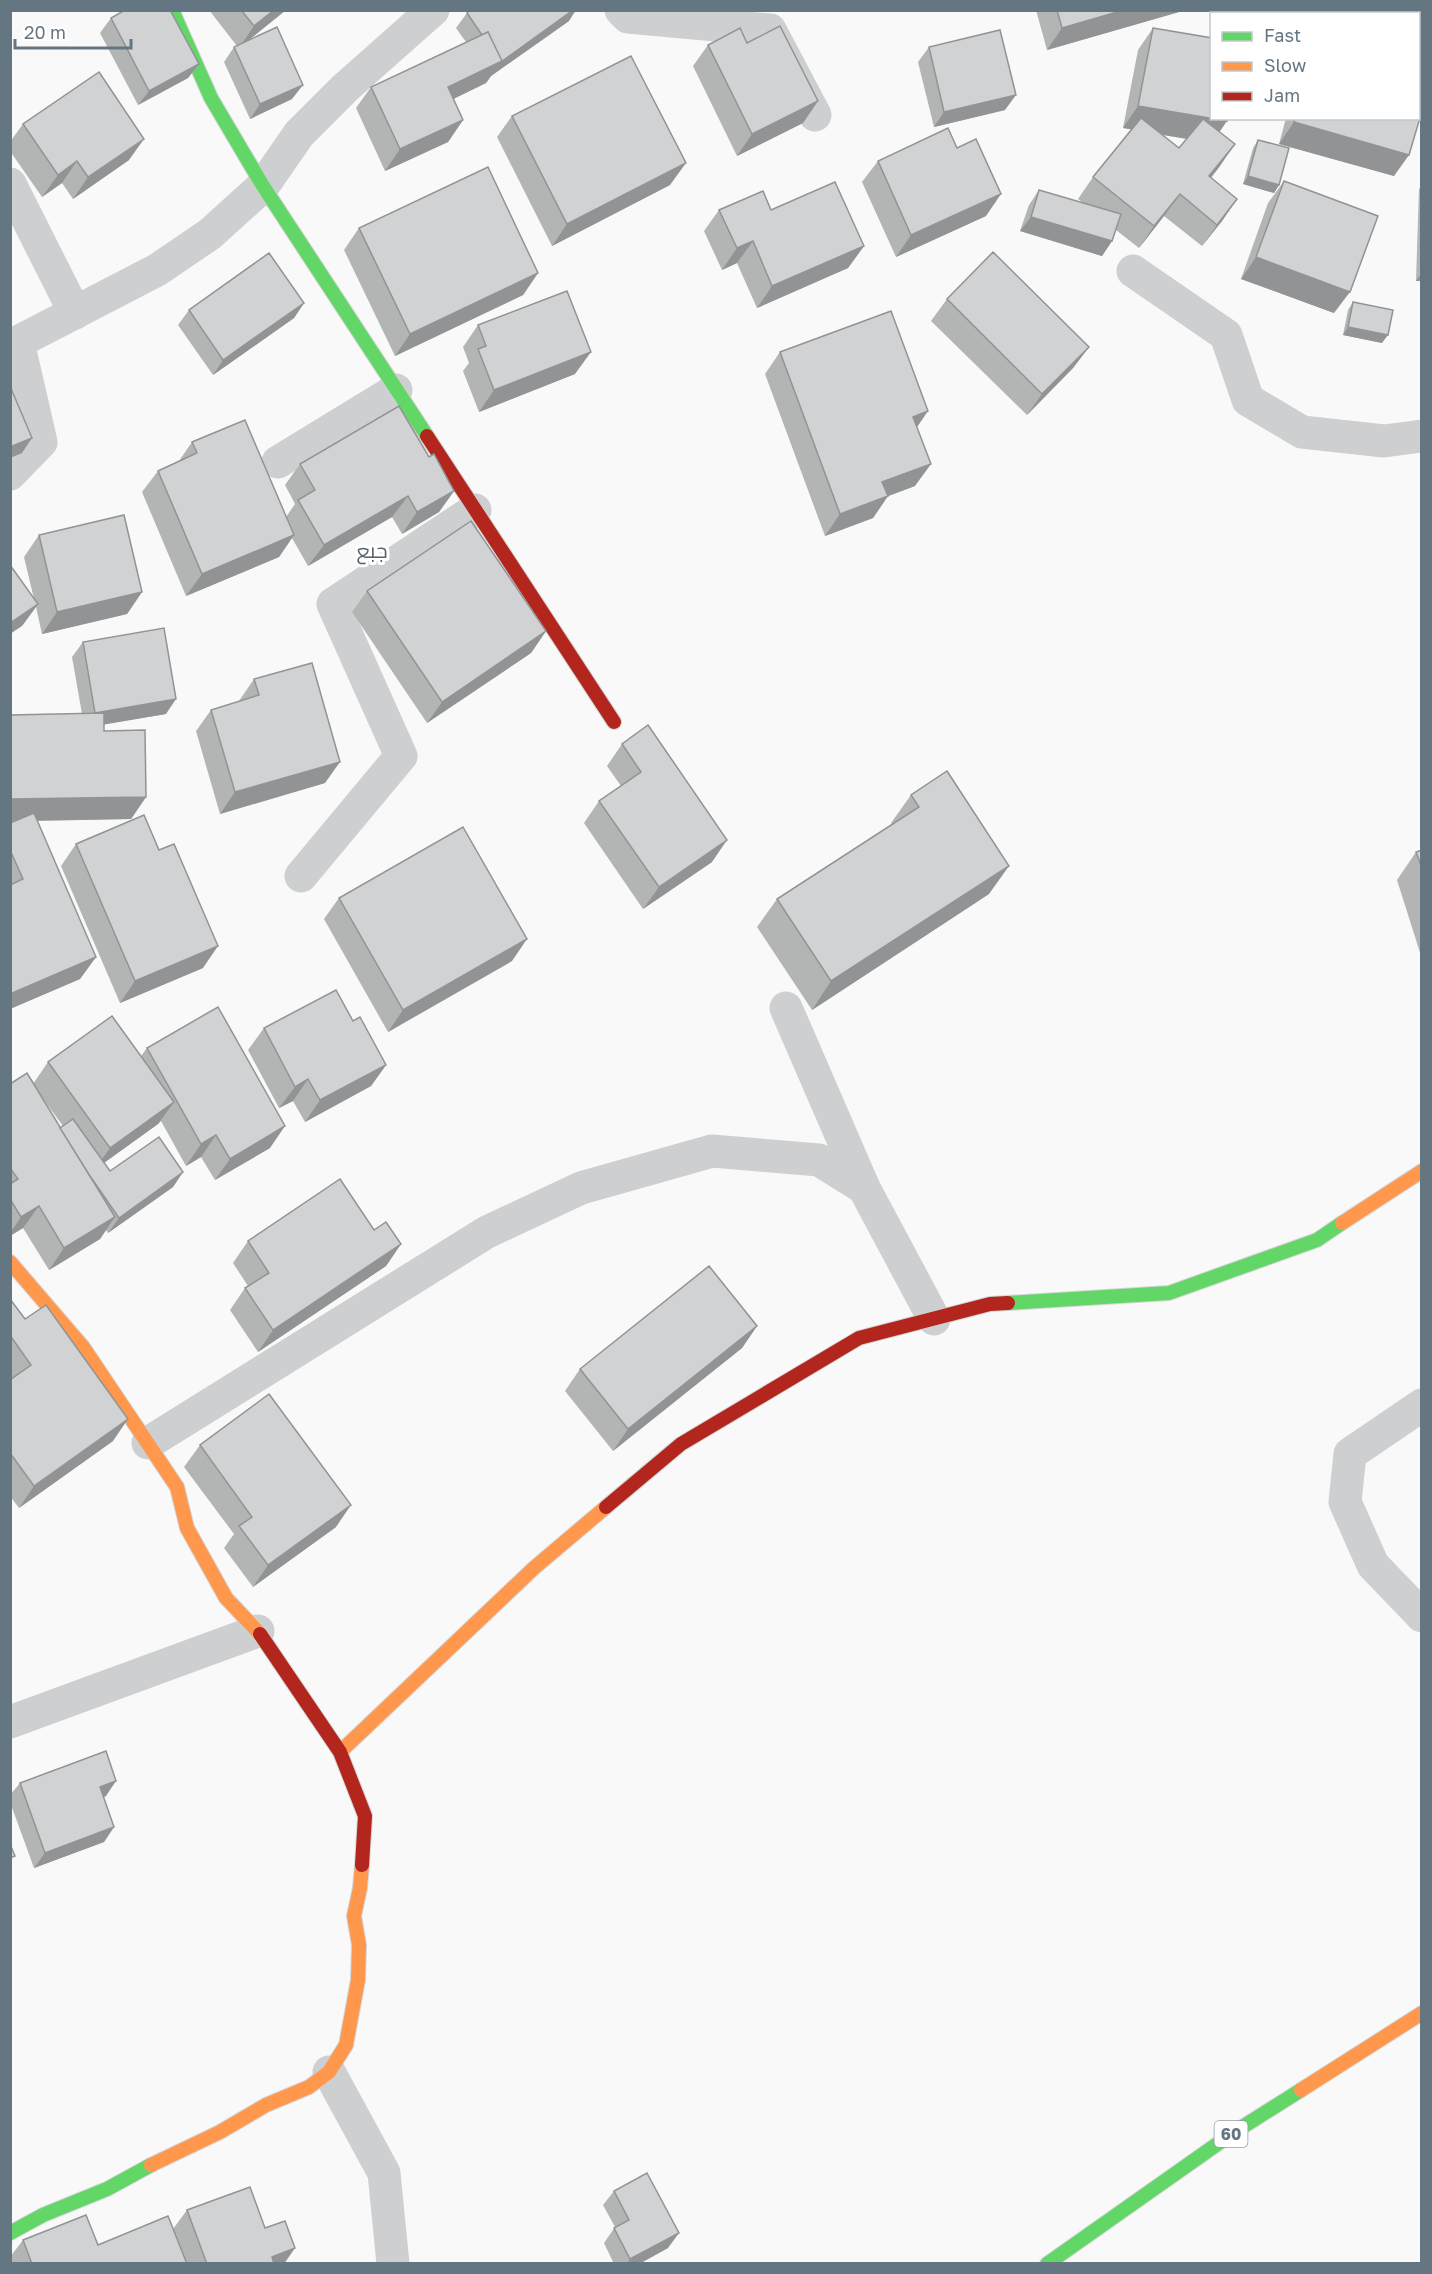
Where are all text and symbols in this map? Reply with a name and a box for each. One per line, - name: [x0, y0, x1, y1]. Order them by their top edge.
- scale bar: [15, 12, 130, 50]
- legend: [1210, 12, 1420, 120]
- text: 20 m: [24, 21, 66, 43]
- text: Fast: [1264, 24, 1301, 46]
- text: Slow: [1264, 54, 1307, 76]
- text: Jam: [1264, 84, 1300, 106]
- district label: جبع: [356, 537, 388, 565]
- road number: 60: [1214, 2121, 1248, 2147]

